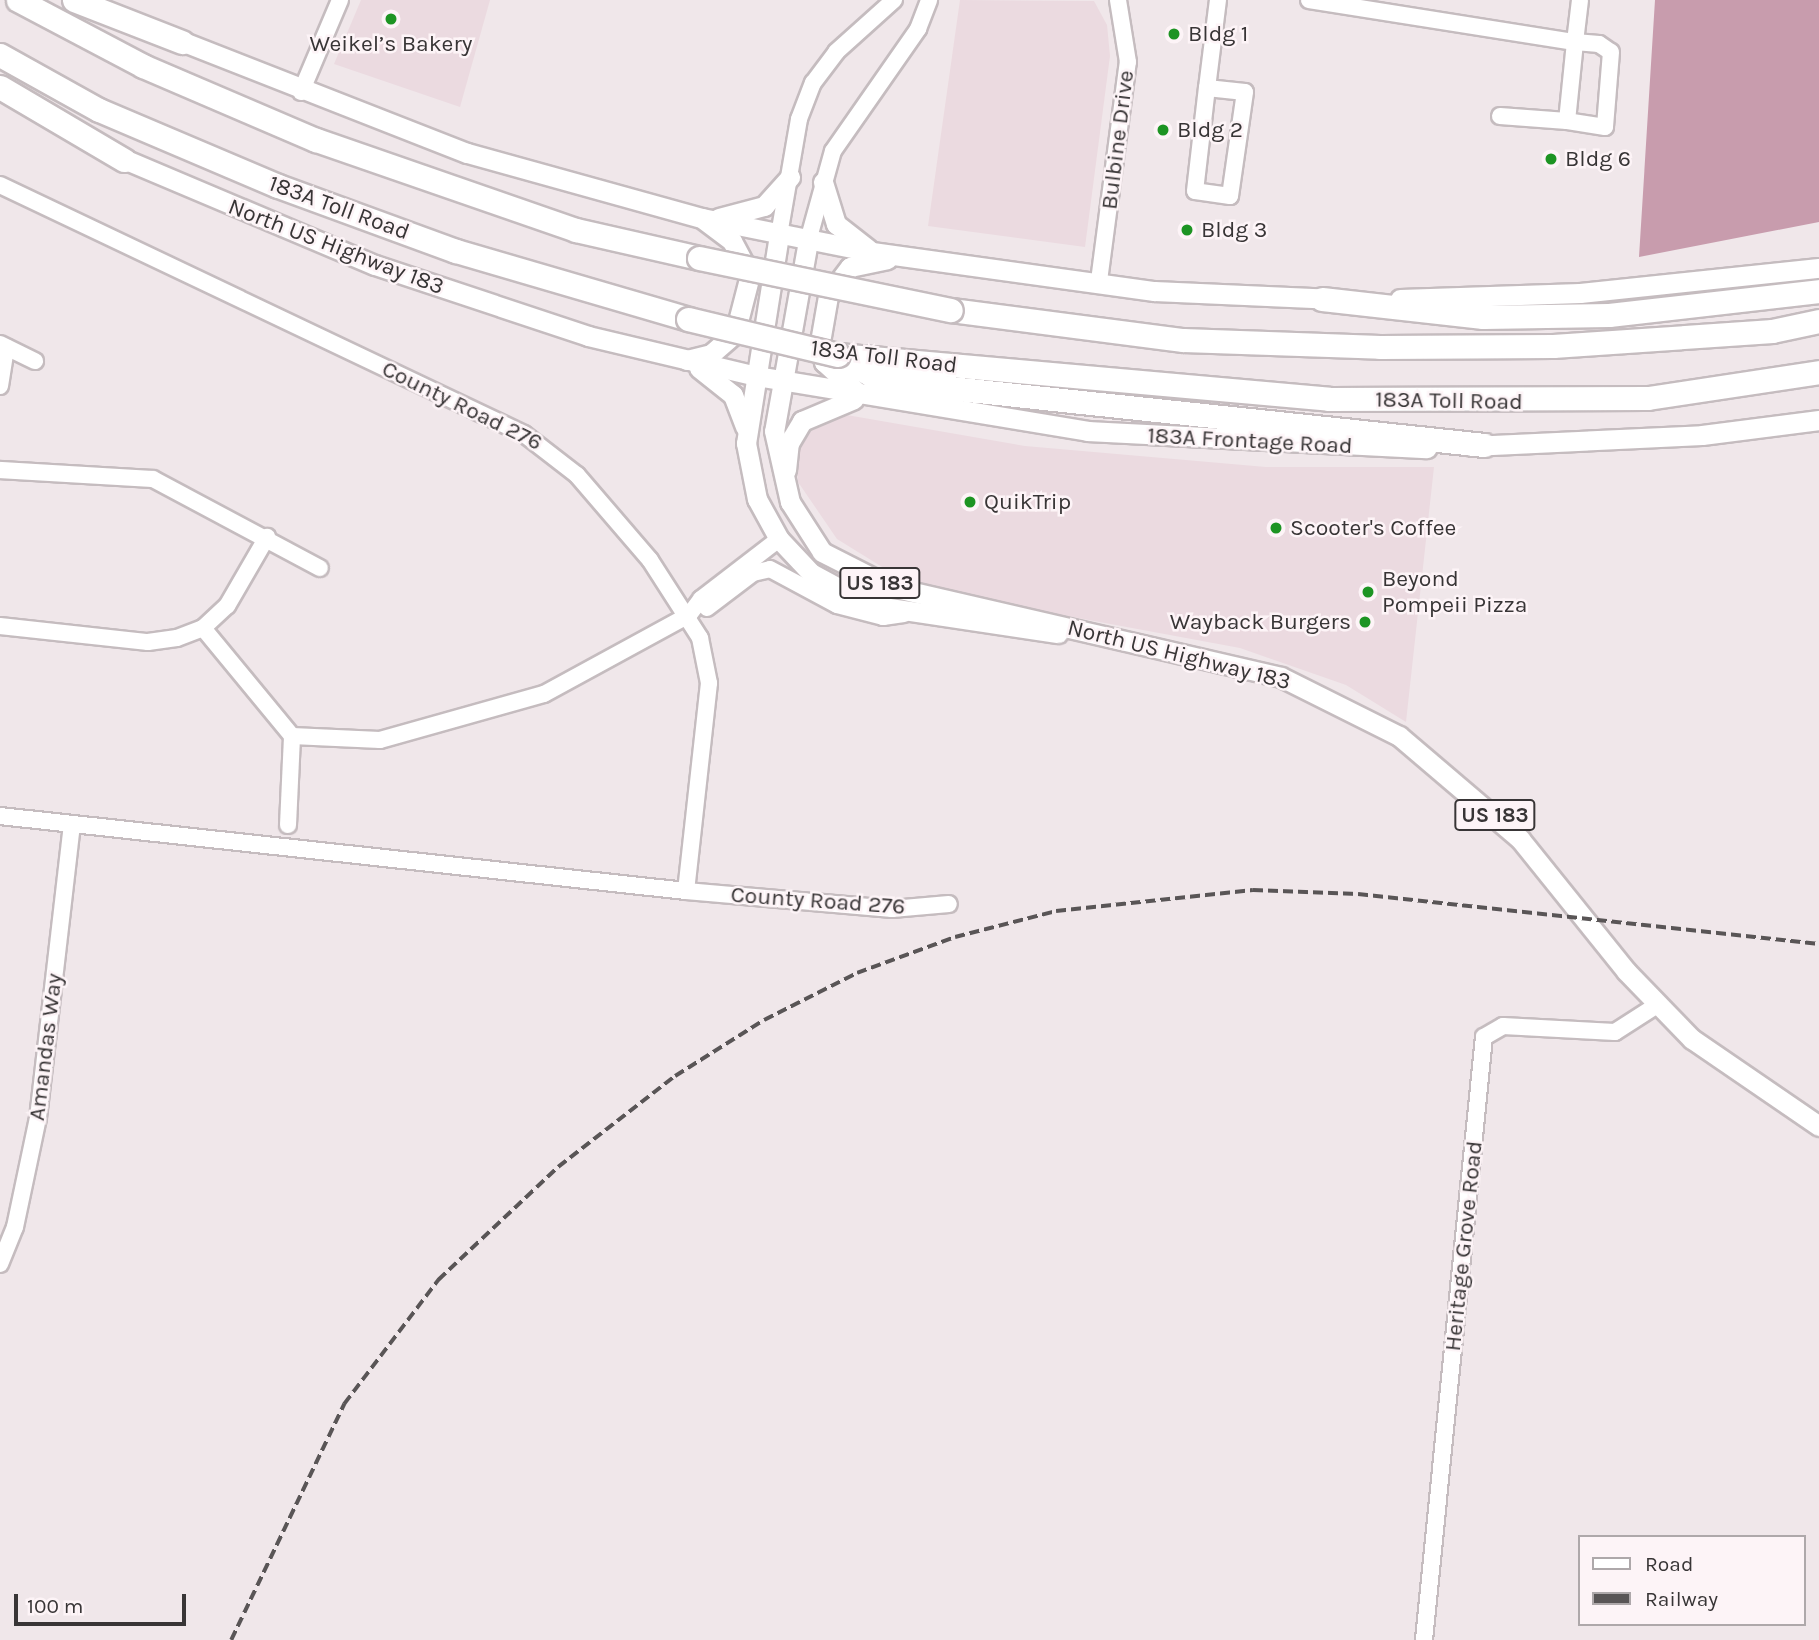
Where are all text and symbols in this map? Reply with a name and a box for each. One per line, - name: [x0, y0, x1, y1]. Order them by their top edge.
- marker: Weikel’s Bakery: [383, 11, 399, 27]
- place label: Bldg 1: [1188, 20, 1248, 48]
- marker: Bldg 1: [1166, 26, 1182, 42]
- place label: Weikel’s Bakery: [310, 30, 472, 58]
- street label: Bulbine Drive: [1096, 69, 1140, 211]
- place label: Bldg 2: [1177, 116, 1243, 144]
- marker: Bldg 2: [1155, 122, 1171, 138]
- place label: Bldg 6: [1565, 145, 1631, 173]
- marker: Bldg 6: [1543, 151, 1559, 167]
- street label: 183A Toll Road: [265, 170, 413, 246]
- street label: North US Highway 183: [224, 193, 448, 301]
- place label: Bldg 3: [1201, 216, 1267, 244]
- marker: Bldg 3: [1179, 222, 1195, 238]
- street label: 183A Toll Road: [809, 334, 959, 380]
- street label: County Road 276: [377, 355, 547, 457]
- street label: 183A Toll Road: [1375, 386, 1523, 416]
- street label: 183A Frontage Road: [1147, 422, 1353, 460]
- place label: QuikTrip: [984, 488, 1071, 516]
- marker: QuikTrip: [962, 494, 978, 510]
- place label: Scooter's Coffee: [1290, 514, 1456, 542]
- marker: Scooter's Coffee: [1268, 520, 1284, 536]
- place label: Beyond Pompeii Pizza: [1382, 565, 1527, 619]
- road number: US 183: [838, 566, 922, 600]
- marker: Beyond Pompeii Pizza: [1360, 584, 1376, 600]
- place label: Wayback Burgers: [1170, 608, 1351, 636]
- street label: North US Highway 183: [1065, 614, 1293, 696]
- marker: Wayback Burgers: [1357, 614, 1373, 630]
- road number: US 183: [1453, 798, 1537, 832]
- street label: County Road 276: [730, 881, 906, 921]
- street label: Amandas Way: [23, 972, 69, 1122]
- street label: Heritage Grove Road: [1439, 1139, 1489, 1353]
- legend: [1577, 1535, 1805, 1626]
- text: Road: [1645, 1552, 1693, 1576]
- scale bar: [18, 1580, 189, 1624]
- text: Railway: [1645, 1587, 1718, 1611]
- text: 100 m: [27, 1594, 84, 1618]

